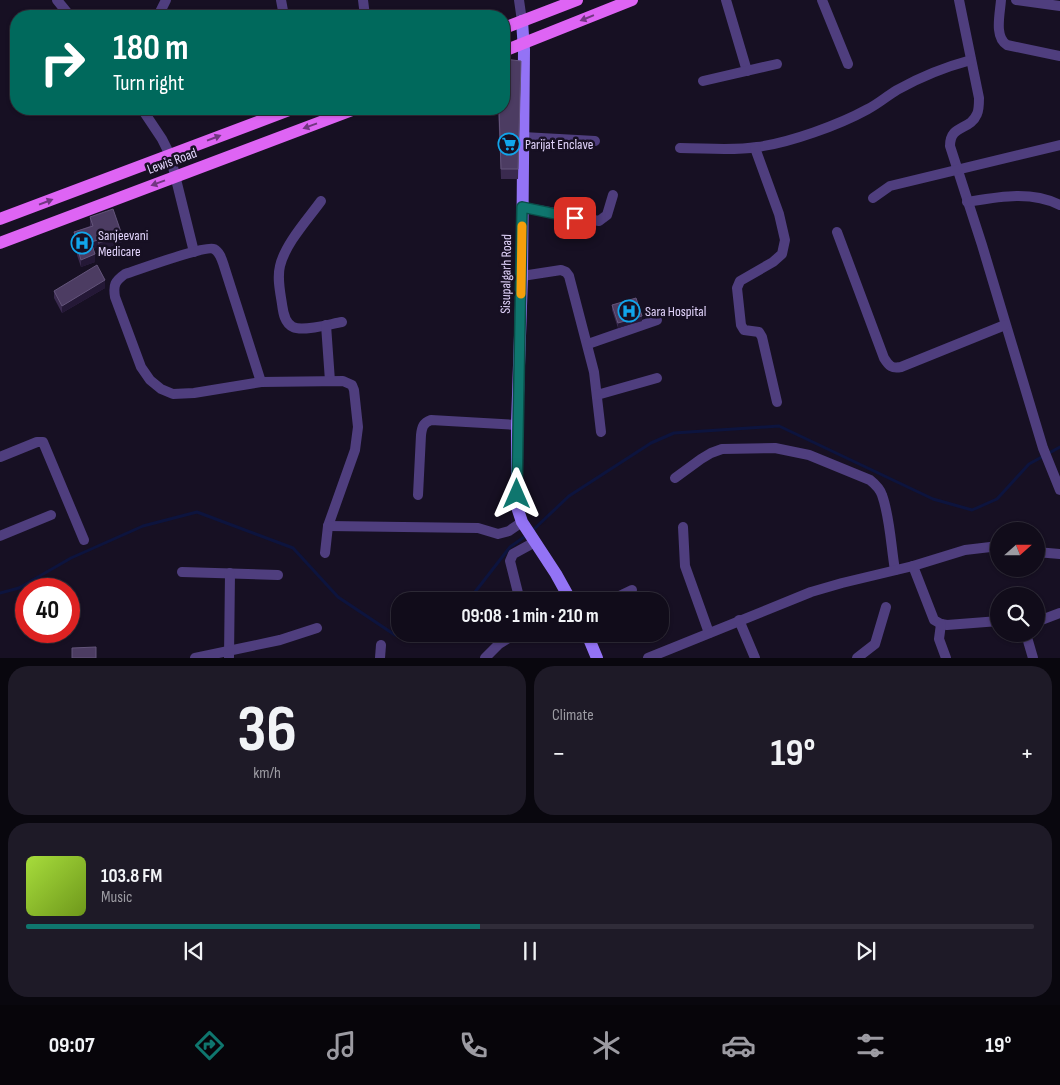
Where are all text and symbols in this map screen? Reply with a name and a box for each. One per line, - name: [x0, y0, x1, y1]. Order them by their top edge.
- one-way arrow: [579, 14, 594, 22]
- text: 180 m: [113, 27, 189, 70]
- icon: right: [30, 30, 95, 95]
- text: Turn right: [113, 70, 184, 97]
- one-way arrow: [302, 122, 317, 130]
- supermarket icon: Parijat Enclave: [497, 132, 521, 156]
- one-way arrow: [207, 134, 221, 142]
- place label: Parijat Enclave: [525, 136, 593, 153]
- street label: Lewis Road: [145, 144, 199, 178]
- one-way arrow: [150, 180, 165, 187]
- pin: [554, 197, 596, 239]
- one-way arrow: [38, 198, 53, 205]
- icon: arrive: [561, 204, 589, 232]
- place label: Sanjeevani Medicare: [98, 227, 148, 260]
- hospital icon: Sanjeevani Medicare: [70, 231, 94, 255]
- street label: Sisupalgarh Road: [497, 234, 515, 314]
- hospital icon: Sara Hospital: [617, 299, 641, 323]
- place label: Sara Hospital: [645, 303, 706, 320]
- position arrow: [490, 467, 542, 519]
- north arrow: [990, 522, 1045, 578]
- map controls: [990, 522, 1045, 642]
- speed limit sign: 40: [15, 578, 80, 643]
- button: search: [990, 587, 1045, 642]
- text: 09:08 · 1 min · 210 m: [462, 605, 598, 628]
- text: 36: [237, 692, 297, 770]
- text: Climate: [552, 706, 594, 725]
- text: 19°: [771, 731, 815, 776]
- text: −: [552, 737, 566, 770]
- text: +: [1020, 737, 1034, 770]
- text: km/h: [253, 764, 281, 783]
- text: 103.8 FM: [101, 865, 162, 888]
- text: Music: [101, 888, 132, 907]
- icon: previous: [180, 937, 208, 965]
- icon: pause: [516, 937, 544, 965]
- icon: next: [852, 937, 880, 965]
- icon: directions: [192, 1028, 227, 1063]
- icon: music: [324, 1028, 359, 1063]
- icon: phone: [456, 1028, 491, 1063]
- icon: climate: [589, 1028, 624, 1063]
- icon: car: [721, 1028, 756, 1063]
- icon: filters: [853, 1028, 888, 1063]
- text: 09:07: [49, 1032, 95, 1059]
- text: 19°: [985, 1032, 1011, 1059]

